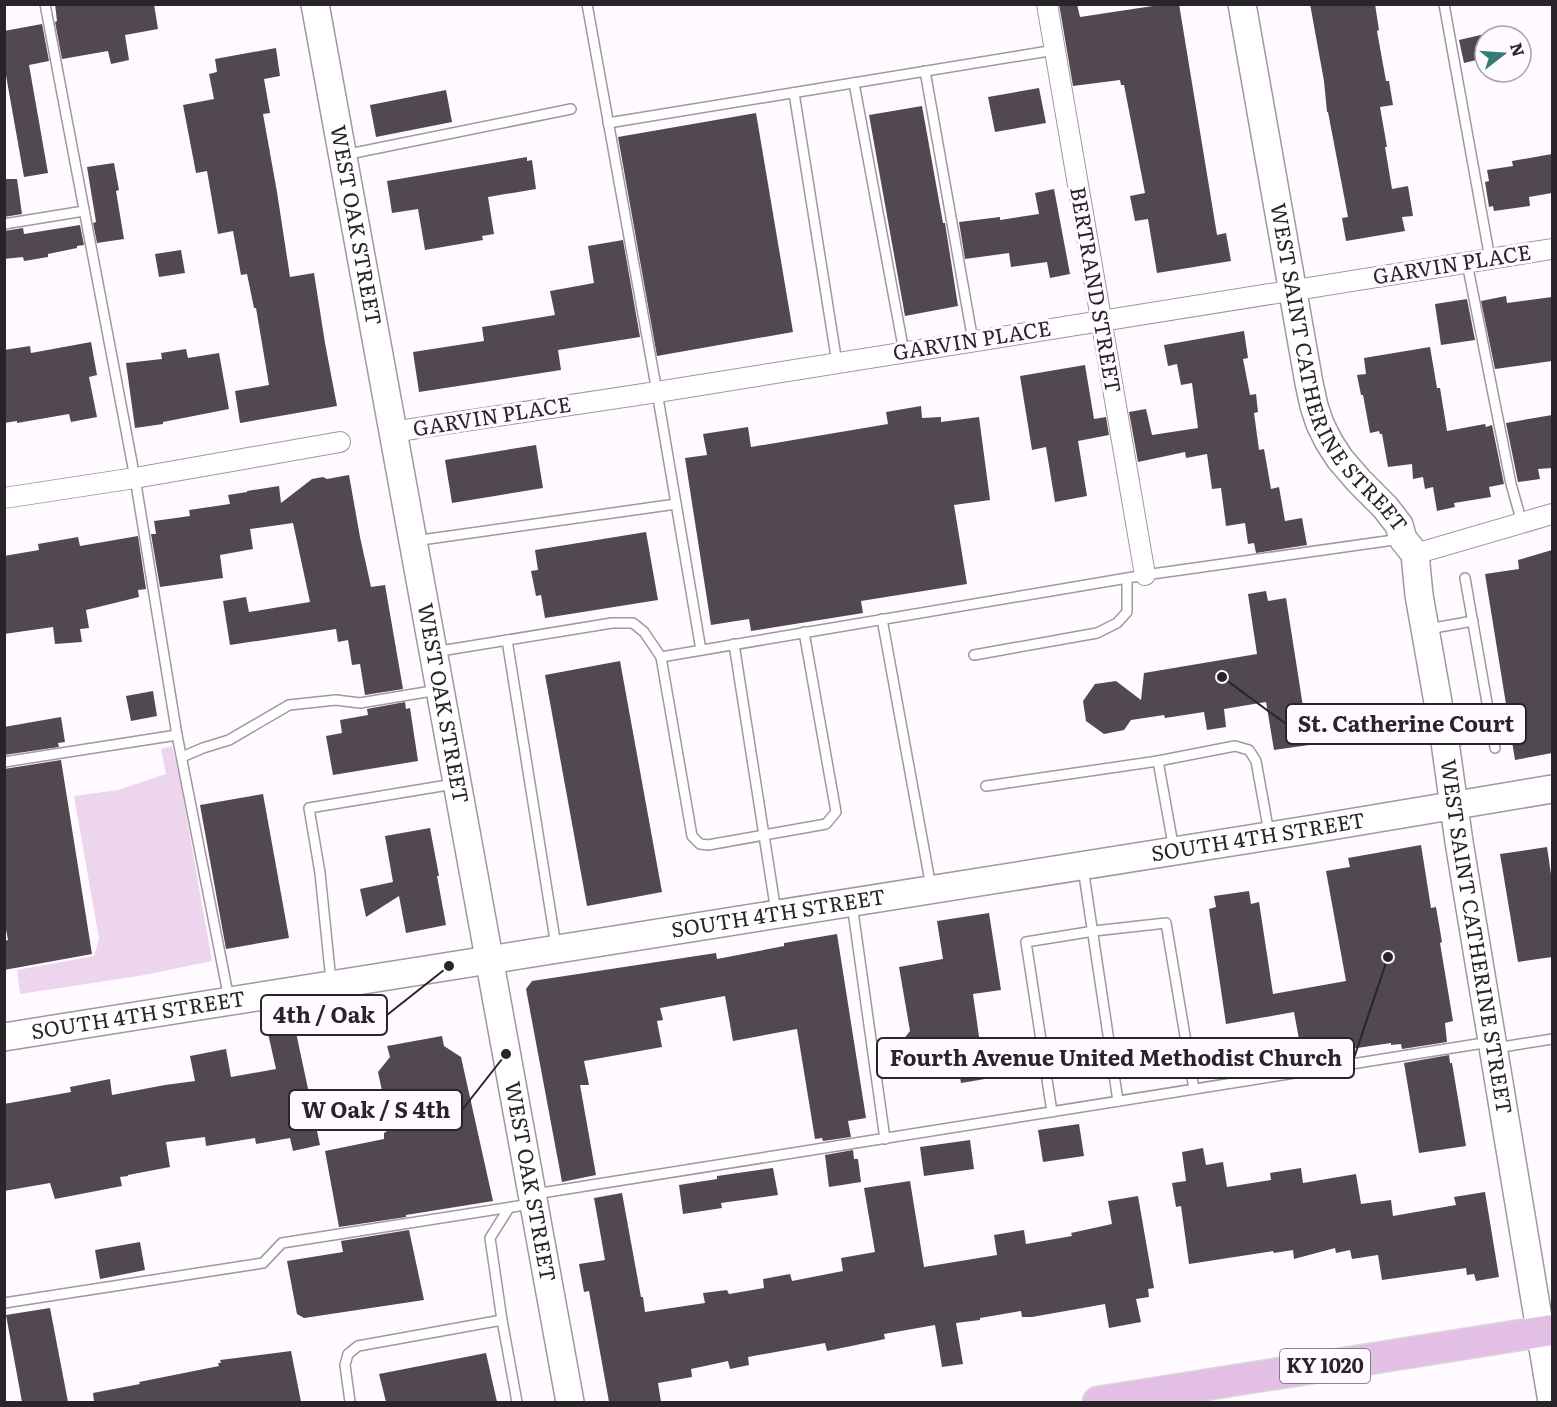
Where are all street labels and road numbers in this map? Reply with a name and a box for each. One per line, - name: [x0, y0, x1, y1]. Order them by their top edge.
- street label: WEST OAK STREET: [324, 122, 391, 328]
- street label: BERTRAND STREET: [1064, 184, 1131, 395]
- street label: WEST SAINT CATHERINE STREET: [1264, 200, 1416, 537]
- street label: GARVIN PLACE: [1370, 235, 1533, 290]
- street label: GARVIN PLACE: [890, 311, 1053, 366]
- street label: GARVIN PLACE: [410, 387, 573, 442]
- street label: WEST OAK STREET: [412, 600, 479, 806]
- street label: WEST SAINT CATHERINE STREET: [1435, 757, 1522, 1116]
- street label: SOUTH 4TH STREET: [1149, 803, 1367, 868]
- street label: SOUTH 4TH STREET: [669, 879, 887, 944]
- street label: SOUTH 4TH STREET: [29, 981, 247, 1045]
- street label: WEST OAK STREET: [499, 1078, 566, 1284]
- road number: KY 1020: [1280, 1349, 1370, 1383]

